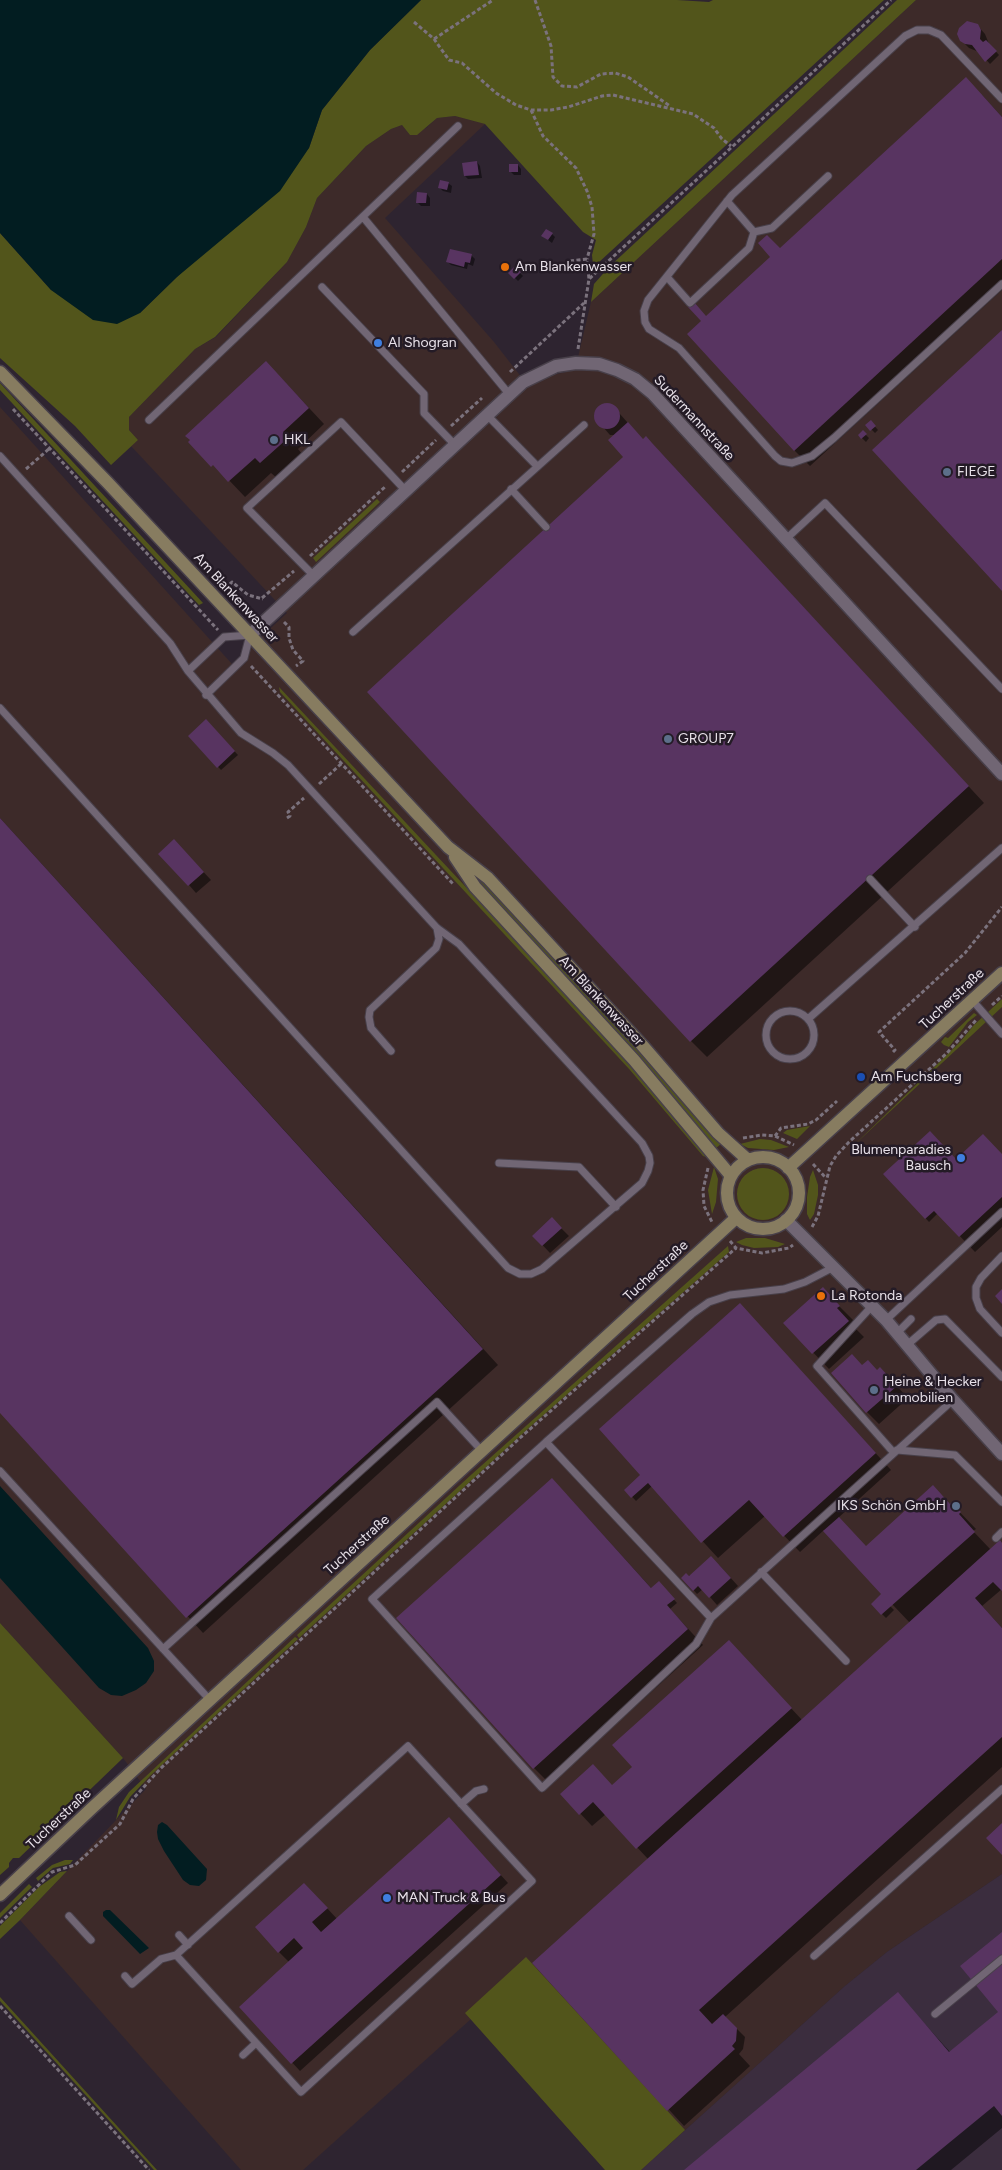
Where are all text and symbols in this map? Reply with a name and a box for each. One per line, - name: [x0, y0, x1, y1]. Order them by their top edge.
- place label: Am Blankenwasser: [515, 259, 632, 275]
- marker: Am Blankenwasser: [499, 261, 511, 273]
- place label: Al Shogran: [388, 335, 456, 351]
- marker: Al Shogran: [372, 337, 384, 349]
- street label: Sudermannstraße: [650, 372, 738, 464]
- place label: HKL: [284, 432, 310, 448]
- marker: HKL: [268, 434, 280, 446]
- place label: FIEGE: [957, 464, 996, 480]
- marker: FIEGE: [941, 466, 953, 478]
- street label: Am Blankenwasser: [190, 550, 282, 646]
- place label: GROUP7: [678, 731, 734, 747]
- marker: GROUP7: [662, 733, 674, 745]
- street label: Am Blankenwasser: [555, 953, 647, 1049]
- street label: Tucherstraße: [916, 965, 988, 1033]
- place label: Am Fuchsberg: [871, 1069, 962, 1085]
- marker: Am Fuchsberg: [855, 1071, 867, 1083]
- place label: Blumenparadies Bausch: [851, 1142, 951, 1174]
- marker: Blumenparadies Bausch: [955, 1152, 967, 1164]
- street label: Tucherstraße: [620, 1237, 692, 1305]
- place label: La Rotonda: [831, 1288, 902, 1304]
- marker: La Rotonda: [815, 1290, 827, 1302]
- place label: Heine & Hecker Immobilien: [884, 1374, 982, 1406]
- marker: Heine & Hecker Immobilien: [868, 1384, 880, 1396]
- place label: IKS Schön GmbH: [837, 1498, 946, 1514]
- marker: IKS Schön GmbH: [950, 1500, 962, 1512]
- street label: Tucherstraße: [321, 1511, 393, 1579]
- street label: Tucherstraße: [23, 1785, 95, 1853]
- place label: MAN Truck & Bus: [397, 1890, 505, 1906]
- marker: MAN Truck & Bus: [381, 1892, 393, 1904]

